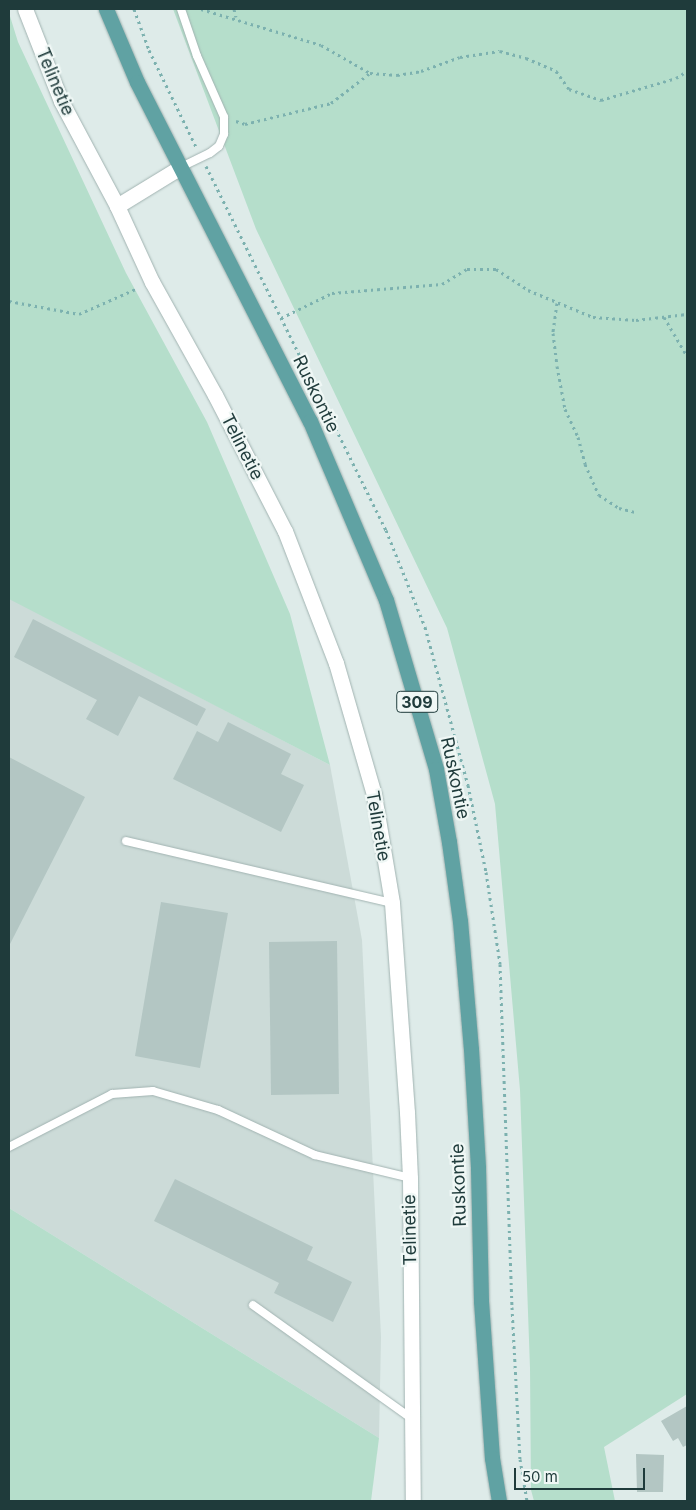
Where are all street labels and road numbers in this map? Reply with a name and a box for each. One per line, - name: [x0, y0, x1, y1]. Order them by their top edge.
- street label: Telinetie: [31, 45, 79, 119]
- street label: Ruskontie: [288, 352, 344, 436]
- street label: Telinetie: [216, 410, 268, 484]
- road number: 309: [396, 689, 438, 716]
- street label: Ruskontie: [436, 735, 474, 821]
- street label: Telinetie: [361, 789, 395, 863]
- street label: Ruskontie: [447, 1143, 471, 1227]
- street label: Telinetie: [399, 1194, 421, 1266]

